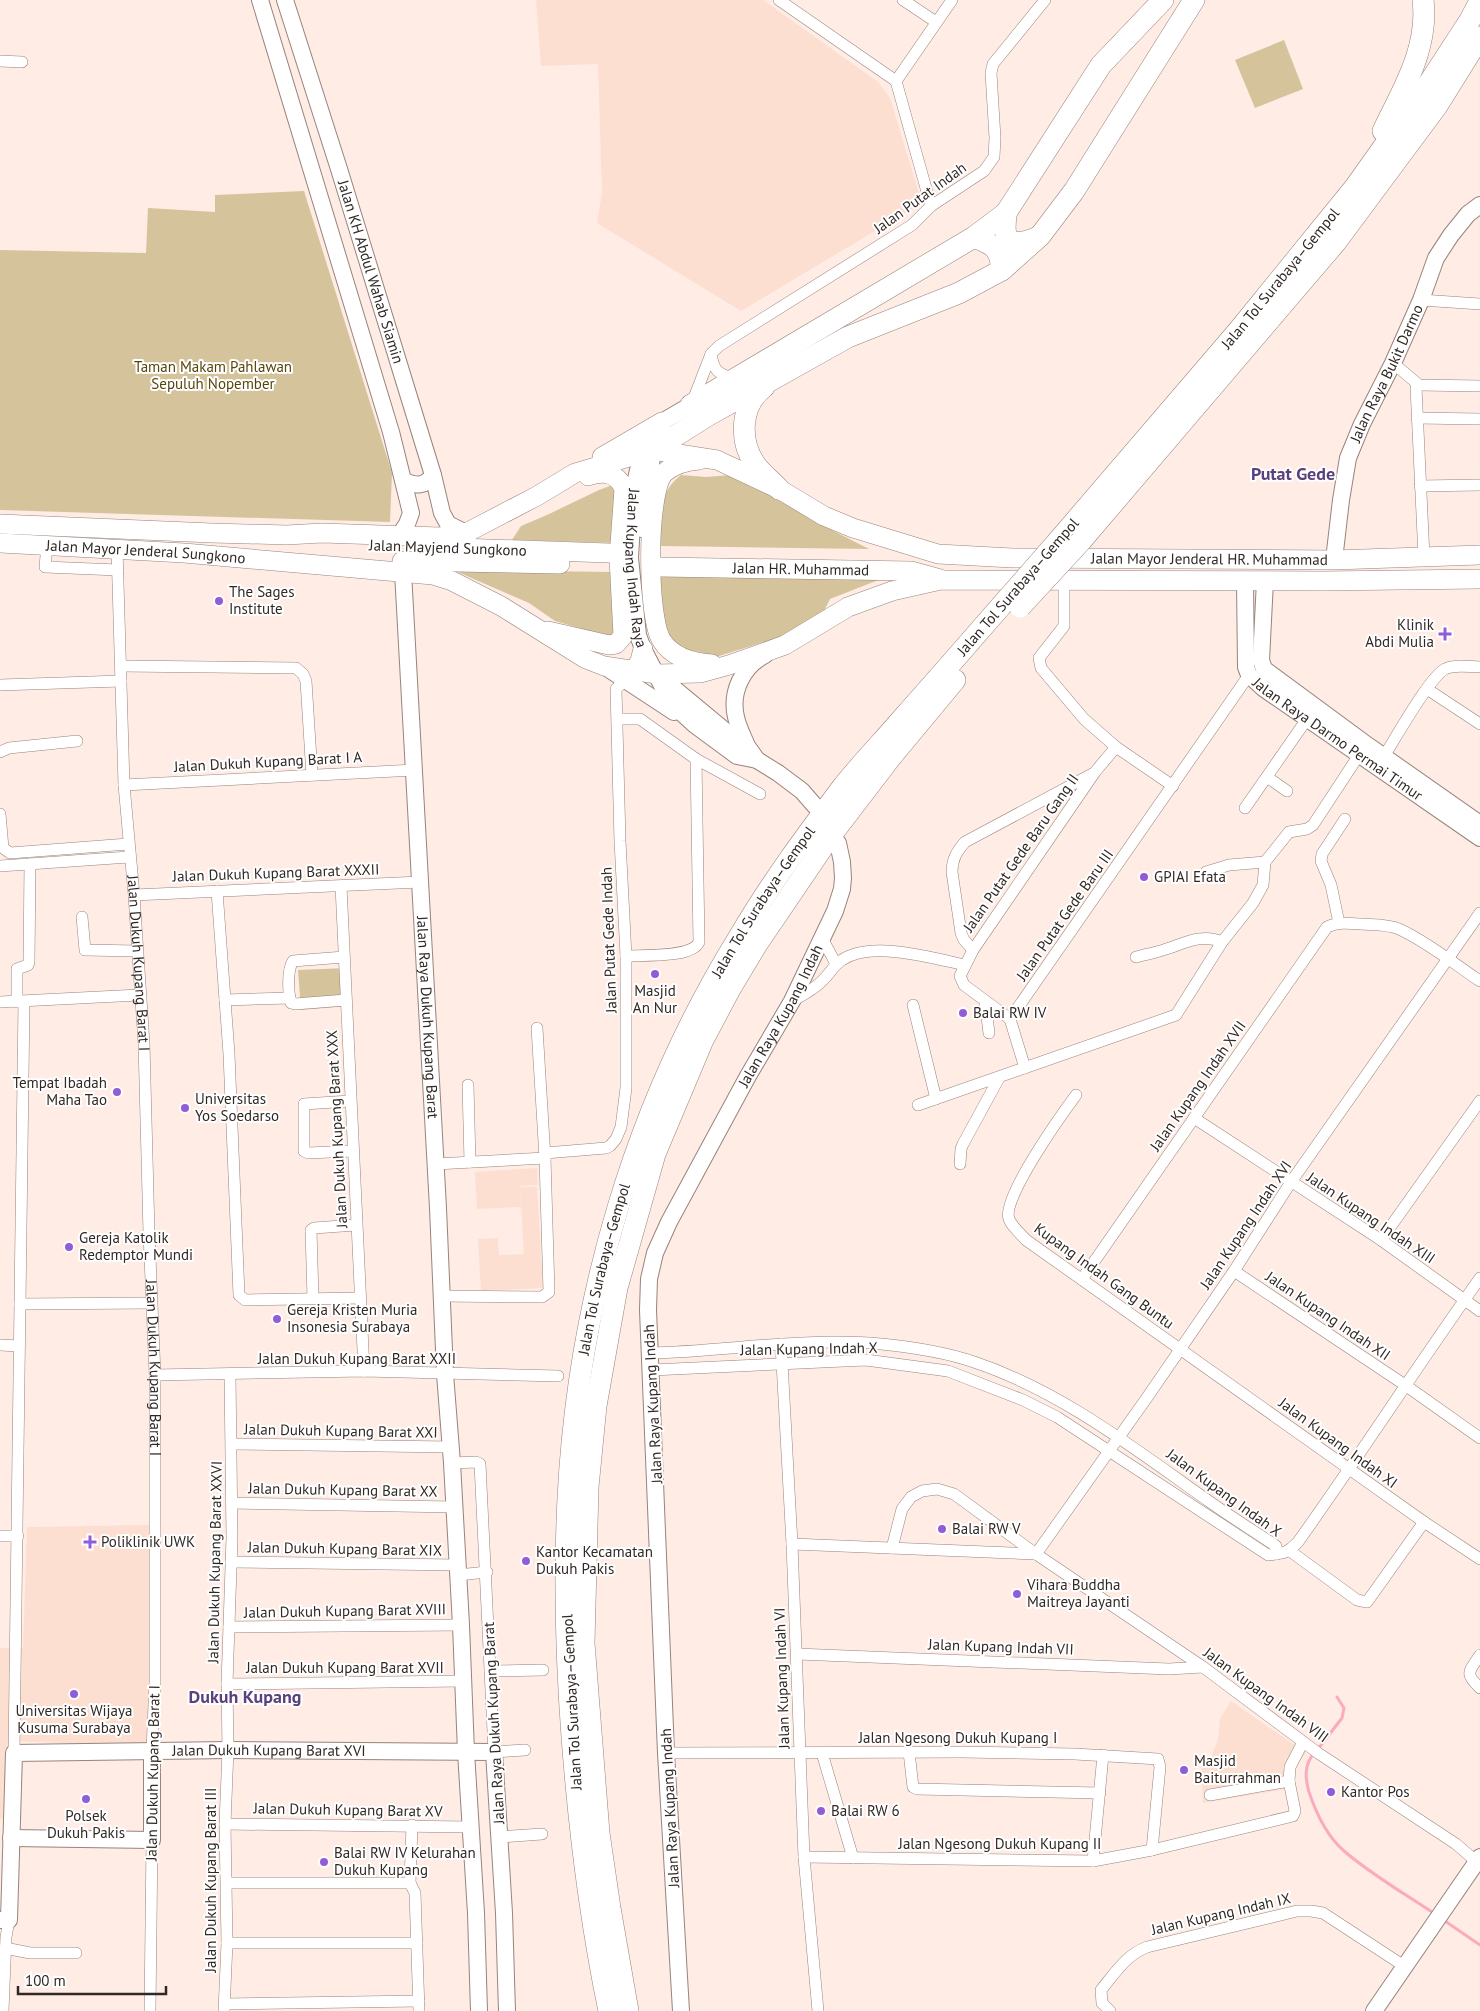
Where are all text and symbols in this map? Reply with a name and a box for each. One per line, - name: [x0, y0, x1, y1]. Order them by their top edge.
- street label: Jalan Putat Indah: [869, 158, 970, 238]
- street label: Jalan KH Abdul Wahab Siamin: [334, 177, 408, 366]
- street label: Jalan Tol Surabaya–Gempol: [1216, 203, 1344, 353]
- street label: Jalan Raya Bukit Darmo: [1345, 301, 1427, 446]
- park label: Taman Makam Pahlawan Sepuluh Nopember: [134, 357, 292, 393]
- district label: Putat Gede: [1251, 462, 1335, 485]
- street label: Jalan Kupang Indah Raya: [621, 487, 652, 650]
- street label: Jalan Tol Surabaya–Gempol: [952, 513, 1083, 660]
- street label: Jalan Mayor Jenderal Sungkono: [45, 535, 246, 567]
- street label: Jalan Mayjend Sungkono: [368, 535, 527, 560]
- street label: Jalan Mayor Jenderal HR. Muhammad: [1090, 548, 1328, 569]
- street label: Jalan HR. Muhammad: [732, 558, 869, 579]
- place label: The Sages Institute: [229, 582, 295, 618]
- marker: The Sages Institute: [213, 595, 225, 607]
- place label: Klinik Abdi Mulia: [1365, 615, 1435, 651]
- marker: Klinik Abdi Mulia: [1438, 627, 1452, 641]
- street label: Jalan Raya Darmo Permai Timur: [1248, 672, 1426, 804]
- street label: Jalan Dukuh Kupang Barat I A: [172, 747, 363, 776]
- street label: Jalan Putat Gede Baru Gang II: [958, 770, 1083, 936]
- street label: Jalan Tol Surabaya–Gempol: [707, 822, 819, 982]
- street label: Jalan Putat Gede Baru III: [1011, 845, 1117, 985]
- street label: Jalan Dukuh Kupang Barat XXXII: [171, 859, 380, 886]
- street label: Jalan Putat Gede Indah: [596, 867, 621, 1014]
- place label: GPIAI Efata: [1154, 867, 1226, 886]
- marker: GPIAI Efata: [1138, 871, 1150, 883]
- street label: Jalan Dukuh Kupang Barat I: [123, 873, 154, 1051]
- street label: Jalan Raya Dukuh Kupang Barat: [413, 915, 443, 1119]
- street label: Jalan Raya Kupang Indah: [733, 941, 827, 1091]
- marker: Masjid An Nur: [649, 968, 661, 980]
- place label: Masjid An Nur: [633, 981, 677, 1017]
- place label: Balai RW IV: [973, 1003, 1047, 1022]
- marker: Balai RW IV: [957, 1007, 969, 1019]
- street label: Jalan Kupang Indah XVII: [1145, 1017, 1250, 1155]
- street label: Jalan Dukuh Kupang Barat XXX: [322, 1030, 351, 1229]
- place label: Tempat Ibadah Maha Tao: [13, 1073, 107, 1109]
- marker: Tempat Ibadah Maha Tao: [111, 1086, 123, 1098]
- place label: Universitas Yos Soedarso: [195, 1089, 279, 1125]
- marker: Universitas Yos Soedarso: [179, 1102, 191, 1114]
- street label: Jalan Kupang Indah XVI: [1195, 1157, 1296, 1293]
- street label: Jalan Kupang Indah XIII: [1303, 1167, 1439, 1268]
- street label: Jalan Tol Surabaya–Gempol: [574, 1180, 634, 1357]
- street label: Kupang Indah Gang Buntu: [1031, 1219, 1178, 1333]
- place label: Gereja Katolik Redemptor Mundi: [79, 1228, 193, 1264]
- marker: Gereja Katolik Redemptor Mundi: [63, 1241, 75, 1253]
- street label: Jalan Kupang Indah XII: [1261, 1266, 1394, 1364]
- street label: Jalan Dukuh Kupang Barat I: [142, 1278, 165, 1456]
- place label: Gereja Kristen Muria Insonesia Surabaya: [287, 1300, 417, 1336]
- marker: Gereja Kristen Muria Insonesia Surabaya: [271, 1313, 283, 1325]
- street label: Jalan Raya Kupang Indah: [639, 1324, 666, 1485]
- street label: Jalan Kupang Indah X: [739, 1338, 878, 1359]
- street label: Jalan Dukuh Kupang Barat XXII: [257, 1349, 456, 1368]
- street label: Jalan Kupang Indah XI: [1274, 1393, 1401, 1492]
- street label: Jalan Dukuh Kupang Barat XXI: [243, 1419, 438, 1442]
- street label: Jalan Kupang Indah X: [1162, 1444, 1286, 1541]
- street label: Jalan Dukuh Kupang Barat XXVI: [203, 1461, 226, 1664]
- street label: Jalan Dukuh Kupang Barat XX: [247, 1478, 438, 1501]
- place label: Balai RW V: [952, 1519, 1021, 1538]
- marker: Balai RW V: [936, 1523, 948, 1535]
- place label: Poliklinik UWK: [101, 1532, 195, 1551]
- marker: Poliklinik UWK: [83, 1535, 97, 1549]
- street label: Jalan Dukuh Kupang Barat XIX: [247, 1537, 442, 1560]
- place label: Kantor Kecamatan Dukuh Pakis: [536, 1542, 653, 1578]
- marker: Kantor Kecamatan Dukuh Pakis: [520, 1555, 532, 1567]
- place label: Vihara Buddha Maitreya Jayanti: [1026, 1575, 1130, 1611]
- marker: Vihara Buddha Maitreya Jayanti: [1011, 1588, 1023, 1600]
- street label: Jalan Dukuh Kupang Barat XVIII: [243, 1599, 446, 1622]
- street label: Jalan Kupang Indah VI: [770, 1607, 793, 1750]
- street label: Jalan Tol Surabaya–Gempol: [557, 1613, 586, 1791]
- street label: Jalan Raya Dukuh Kupang Barat: [479, 1622, 508, 1826]
- street label: Jalan Kupang Indah VII: [927, 1634, 1074, 1659]
- street label: Jalan Kupang Indah VIII: [1199, 1642, 1333, 1746]
- street label: Jalan Dukuh Kupang Barat XVII: [245, 1658, 444, 1677]
- street label: Jalan Dukuh Kupang Barat I: [141, 1685, 164, 1862]
- district label: Dukuh Kupang: [189, 1685, 301, 1708]
- marker: Universitas Wijaya Kusuma Surabaya: [68, 1688, 80, 1700]
- place label: Universitas Wijaya Kusuma Surabaya: [15, 1701, 133, 1737]
- street label: Jalan Raya Kupang Indah: [656, 1728, 683, 1889]
- street label: Jalan Ngesong Dukuh Kupang I: [858, 1728, 1057, 1747]
- street label: Jalan Dukuh Kupang Barat XVI: [171, 1740, 366, 1760]
- place label: Masjid Baiturrahman: [1194, 1751, 1281, 1787]
- marker: Masjid Baiturrahman: [1178, 1764, 1190, 1776]
- place label: Kantor Pos: [1341, 1782, 1410, 1801]
- marker: Kantor Pos: [1325, 1786, 1337, 1798]
- street label: Jalan Dukuh Kupang Barat III: [201, 1788, 220, 1973]
- marker: Polsek Dukuh Pakis: [80, 1793, 92, 1805]
- street label: Jalan Dukuh Kupang Barat XV: [252, 1798, 443, 1821]
- place label: Balai RW 6: [831, 1801, 900, 1820]
- marker: Balai RW 6: [815, 1805, 827, 1817]
- place label: Polsek Dukuh Pakis: [47, 1806, 125, 1842]
- street label: Jalan Ngesong Dukuh Kupang II: [898, 1834, 1101, 1853]
- place label: Balai RW IV Kelurahan Dukuh Kupang: [334, 1843, 476, 1879]
- marker: Balai RW IV Kelurahan Dukuh Kupang: [318, 1856, 330, 1868]
- street label: Jalan Kupang Indah IX: [1148, 1888, 1292, 1939]
- scale bar: [18, 1964, 165, 1996]
- text: 100 m: [25, 1971, 66, 1990]

